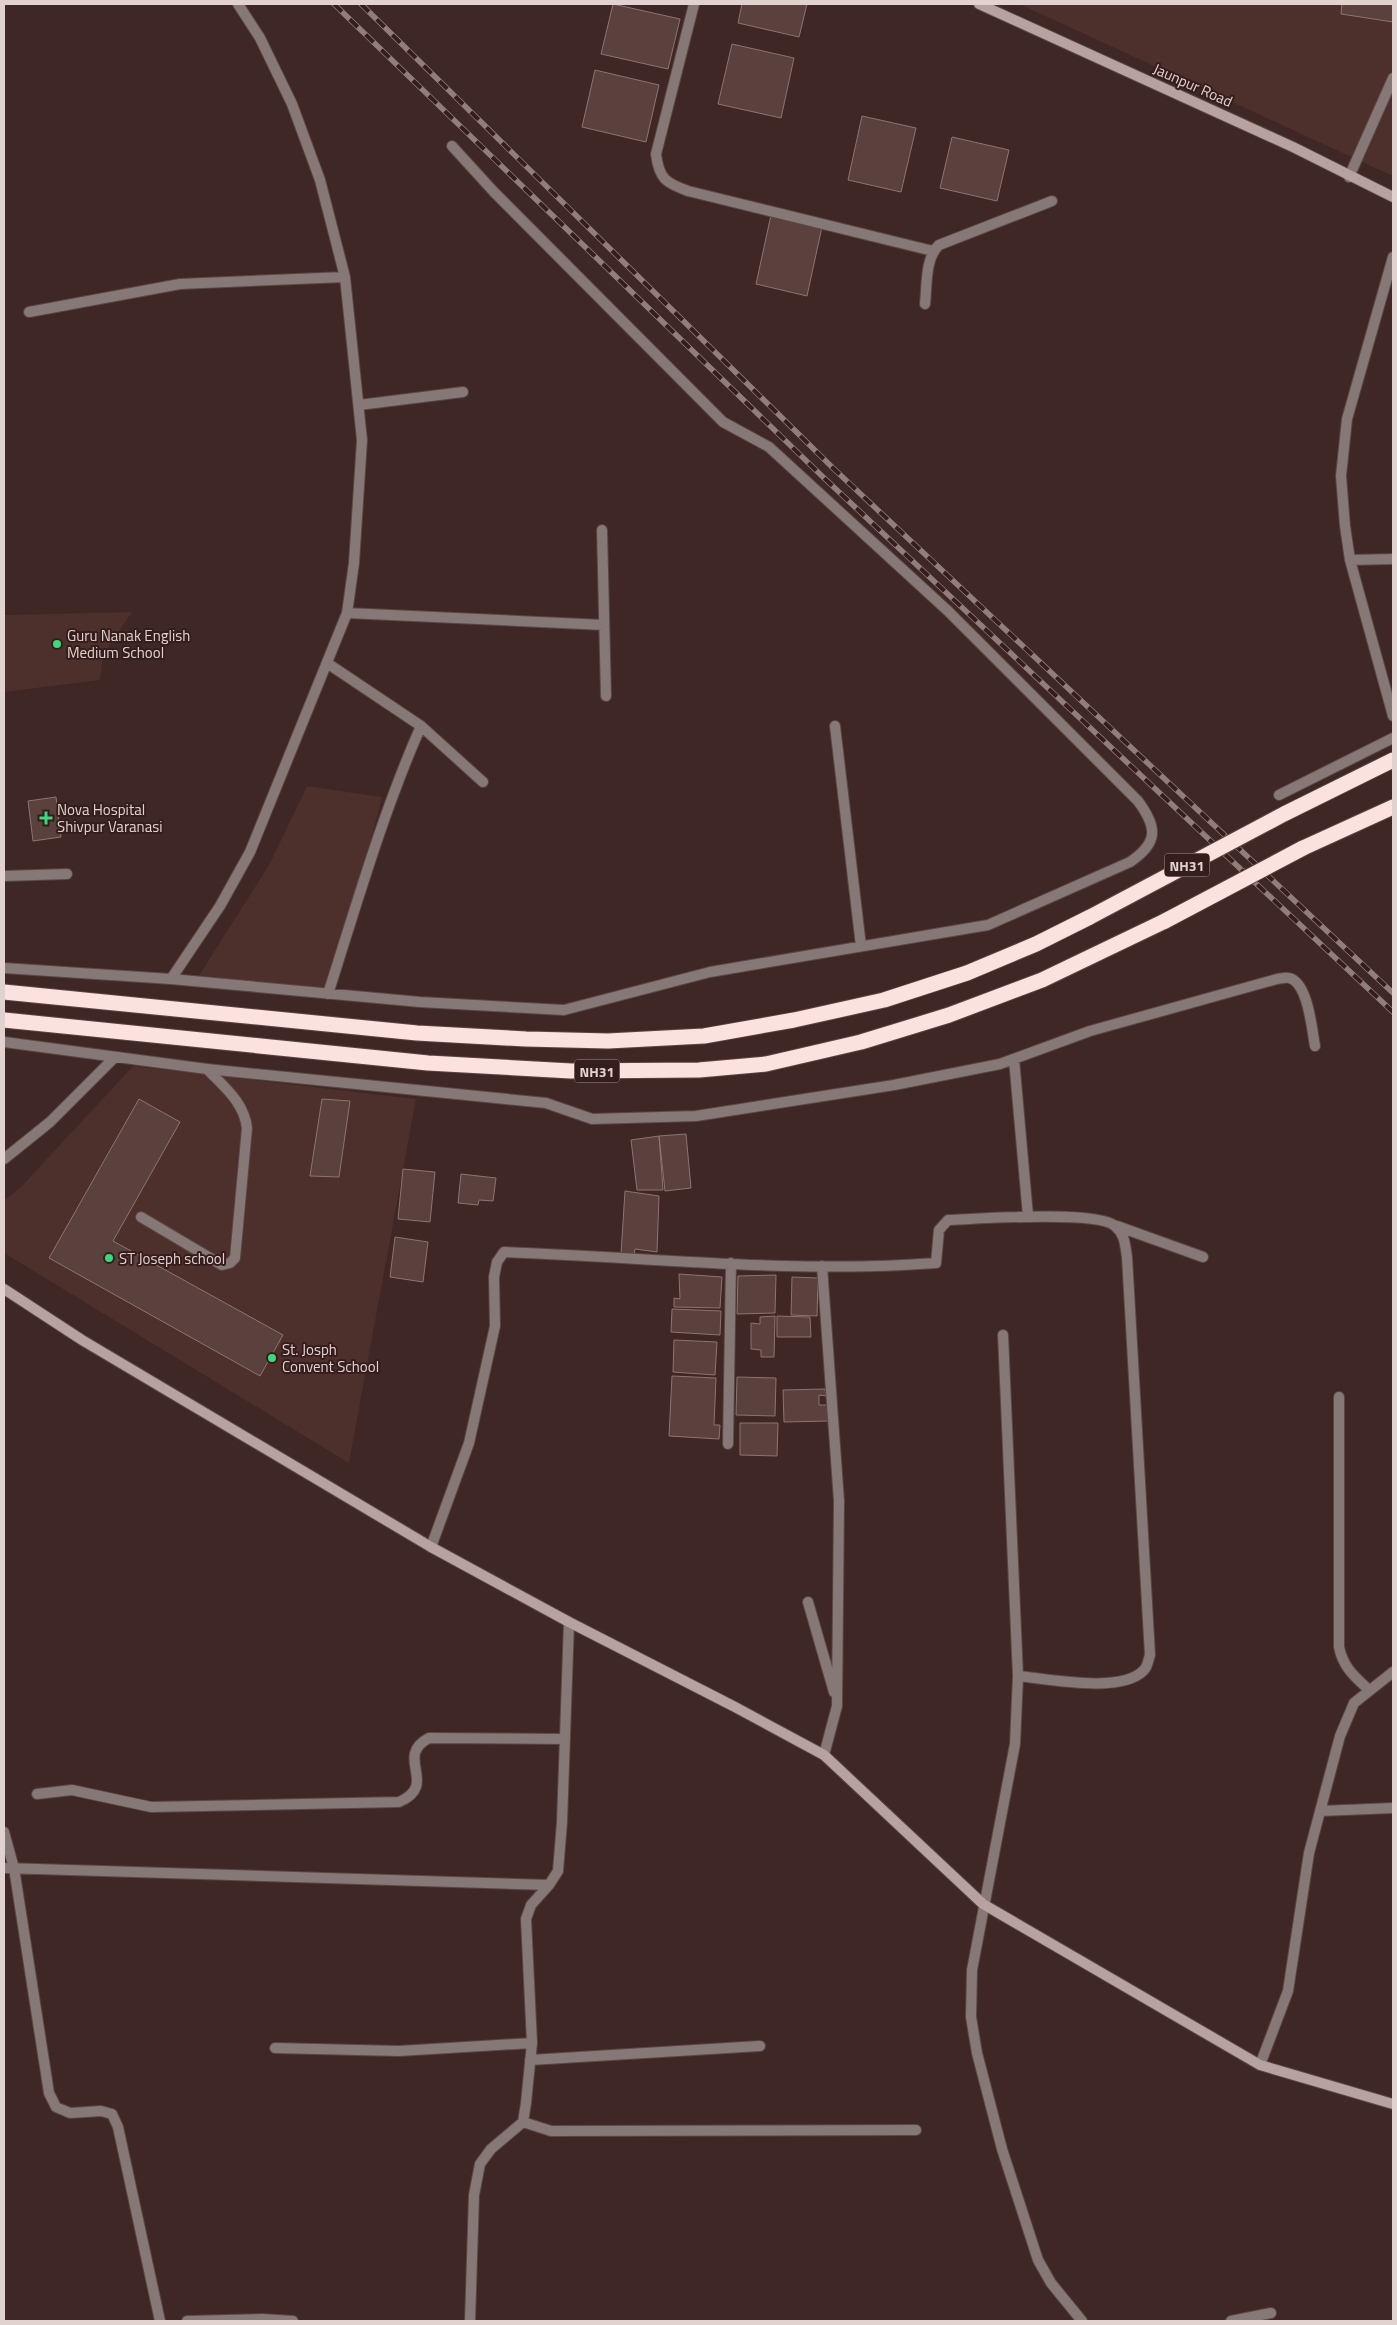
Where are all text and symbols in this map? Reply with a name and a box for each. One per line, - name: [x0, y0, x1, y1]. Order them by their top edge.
- street label: Jaunpur Road: [1150, 57, 1236, 113]
- place label: Guru Nanak English Medium School: [67, 624, 190, 664]
- marker: Guru Nanak English Medium School: [51, 638, 63, 650]
- place label: Nova Hospital Shivpur Varanasi: [57, 798, 162, 838]
- marker: Nova Hospital Shivpur Varanasi: [39, 811, 53, 825]
- road number: NH31: [1164, 854, 1210, 876]
- road number: NH31: [574, 1060, 620, 1082]
- place label: ST Joseph school: [119, 1247, 225, 1270]
- marker: ST Joseph school: [103, 1252, 115, 1264]
- place label: St. Josph Convent School: [282, 1338, 379, 1378]
- marker: St. Josph Convent School: [266, 1352, 278, 1364]

